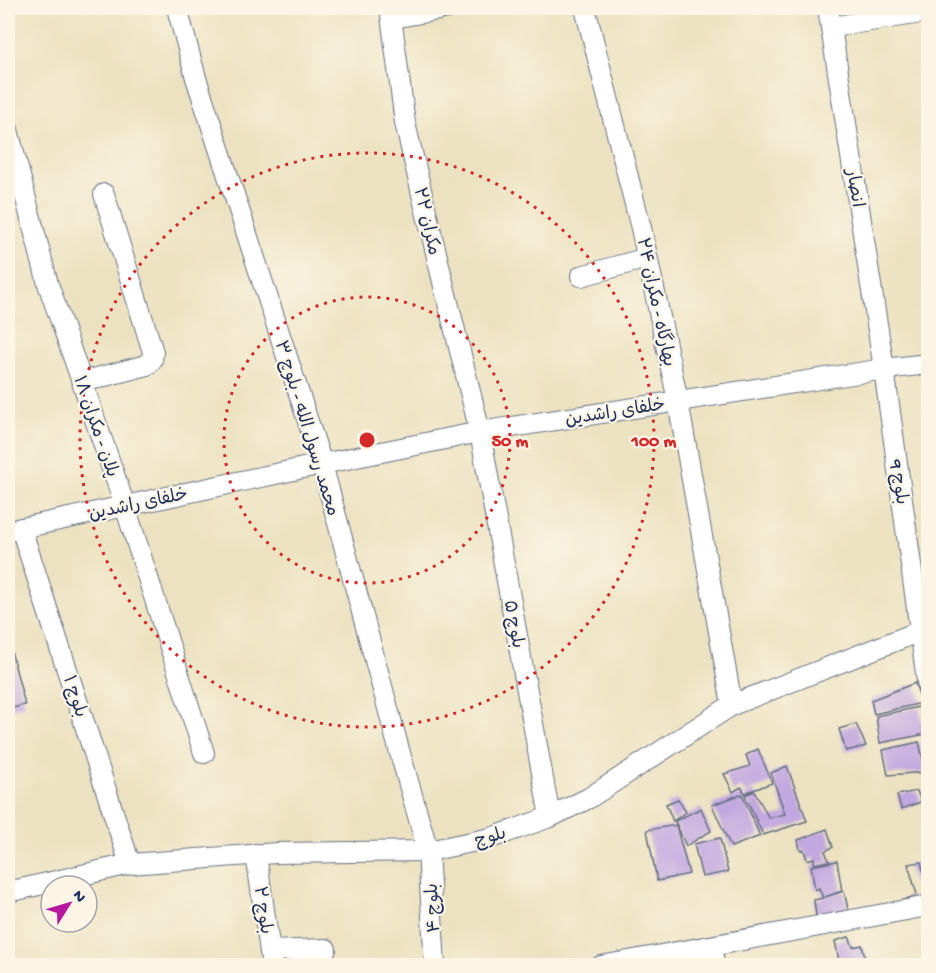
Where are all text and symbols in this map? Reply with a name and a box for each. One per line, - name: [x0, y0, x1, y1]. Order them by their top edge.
- street label: انصار: [840, 166, 867, 209]
- street label: مکران ۲۲: [408, 186, 444, 258]
- street label: بهارگاه - مکران ۲۴: [631, 236, 680, 369]
- street label: محمد رسول الله - بلوچ ۳: [269, 338, 342, 519]
- street label: پلان - مکران ۱۸: [67, 373, 122, 480]
- street label: خلفای راشدین: [564, 395, 667, 432]
- centre of rings: [357, 430, 377, 450]
- text: 50 m: [492, 432, 529, 453]
- text: 100 m: [631, 432, 677, 453]
- street label: بلوچ 9: [884, 458, 911, 506]
- street label: خلفای راشدین: [87, 485, 190, 526]
- street label: بلوچ ۵: [498, 599, 527, 650]
- street label: بلوچ ۱: [57, 673, 90, 720]
- street label: بلوچ: [472, 824, 509, 853]
- north arrow: [39, 874, 99, 934]
- street label: بلوچ ۴: [423, 883, 446, 933]
- street label: بلوچ ۲: [248, 885, 275, 936]
- text: N: [67, 887, 89, 907]

